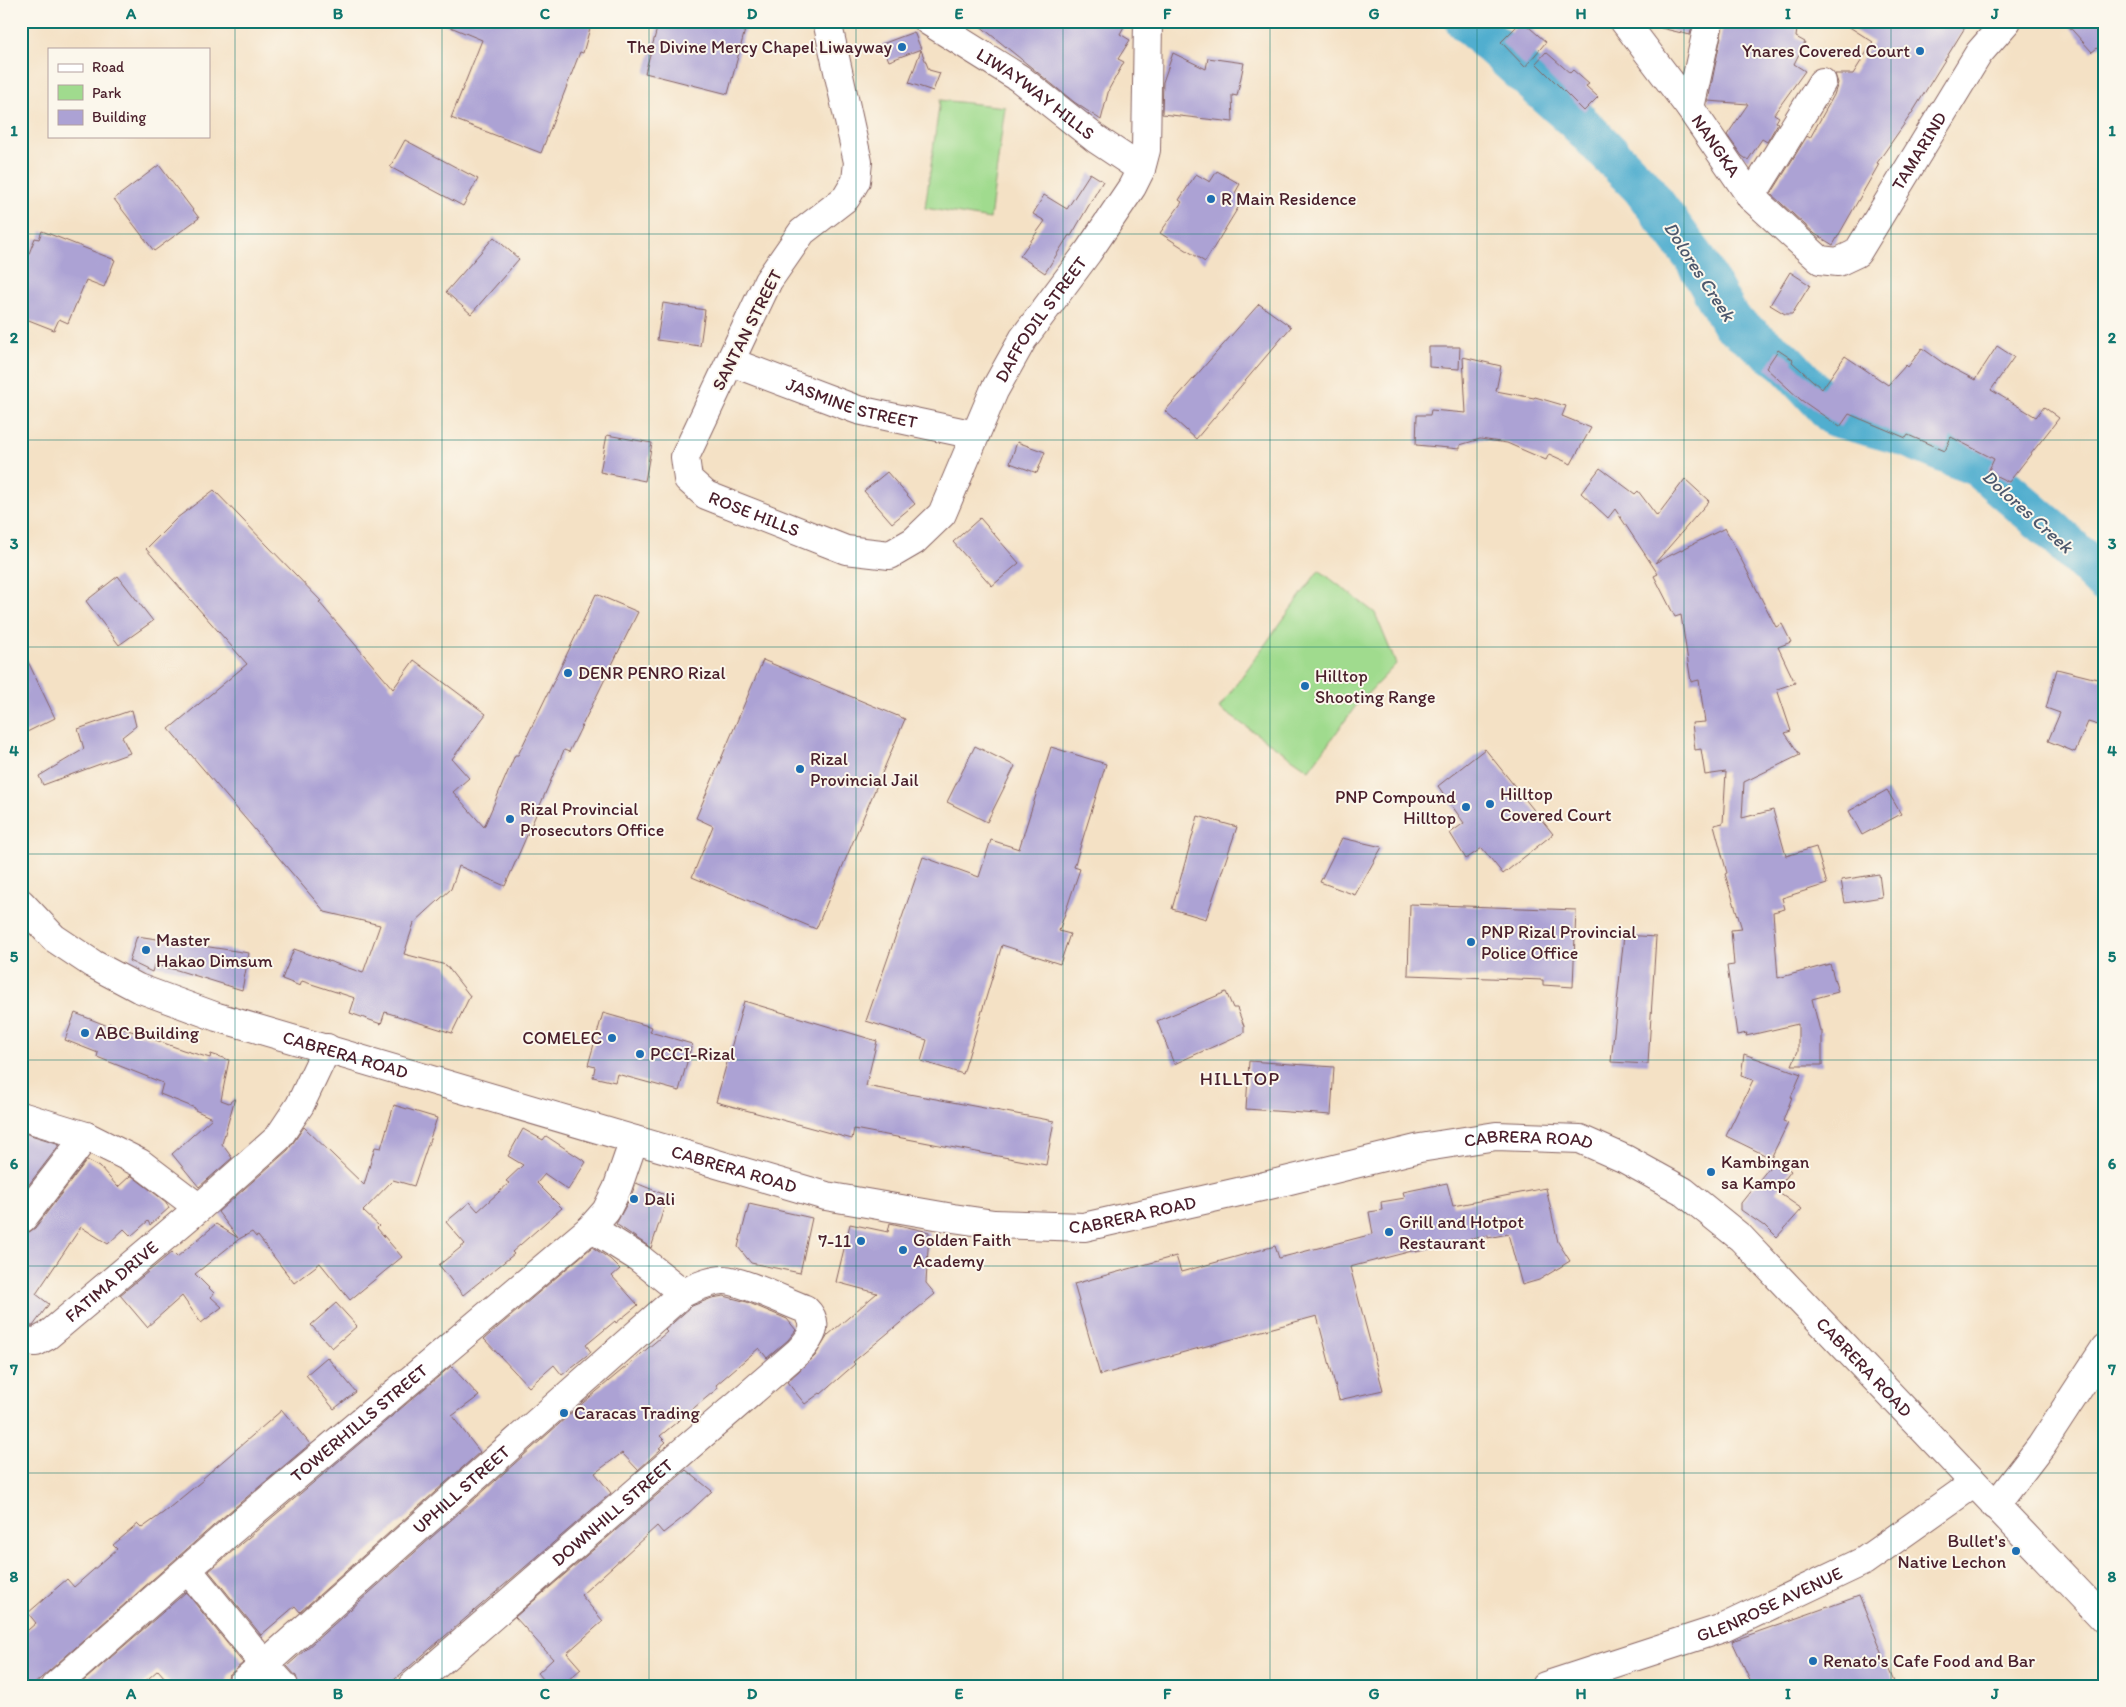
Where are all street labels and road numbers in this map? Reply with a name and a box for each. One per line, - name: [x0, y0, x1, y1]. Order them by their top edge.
- street label: LIWAYWAY HILLS: [972, 43, 1099, 145]
- street label: TAMARIND: [1887, 108, 1951, 194]
- street label: NANGKA: [1687, 110, 1745, 182]
- street label: DAFFODIL STREET: [990, 252, 1092, 386]
- street label: SANTAN STREET: [707, 266, 787, 394]
- street label: JASMINE STREET: [783, 373, 919, 433]
- street label: ROSE HILLS: [706, 486, 803, 542]
- street label: CABRERA ROAD: [280, 1026, 411, 1084]
- street label: CABRERA ROAD: [1462, 1125, 1597, 1155]
- street label: CABRERA ROAD: [669, 1140, 799, 1198]
- street label: CABRERA ROAD: [1068, 1191, 1198, 1239]
- street label: FATIMA DRIVE: [60, 1236, 163, 1327]
- street label: CABRERA ROAD: [1811, 1313, 1917, 1422]
- street label: TOWERHILLS STREET: [286, 1359, 432, 1487]
- street label: UPHILL STREET: [408, 1441, 515, 1539]
- street label: DOWNHILL STREET: [547, 1454, 678, 1571]
- street label: GLENROSE AVENUE: [1694, 1562, 1846, 1647]

